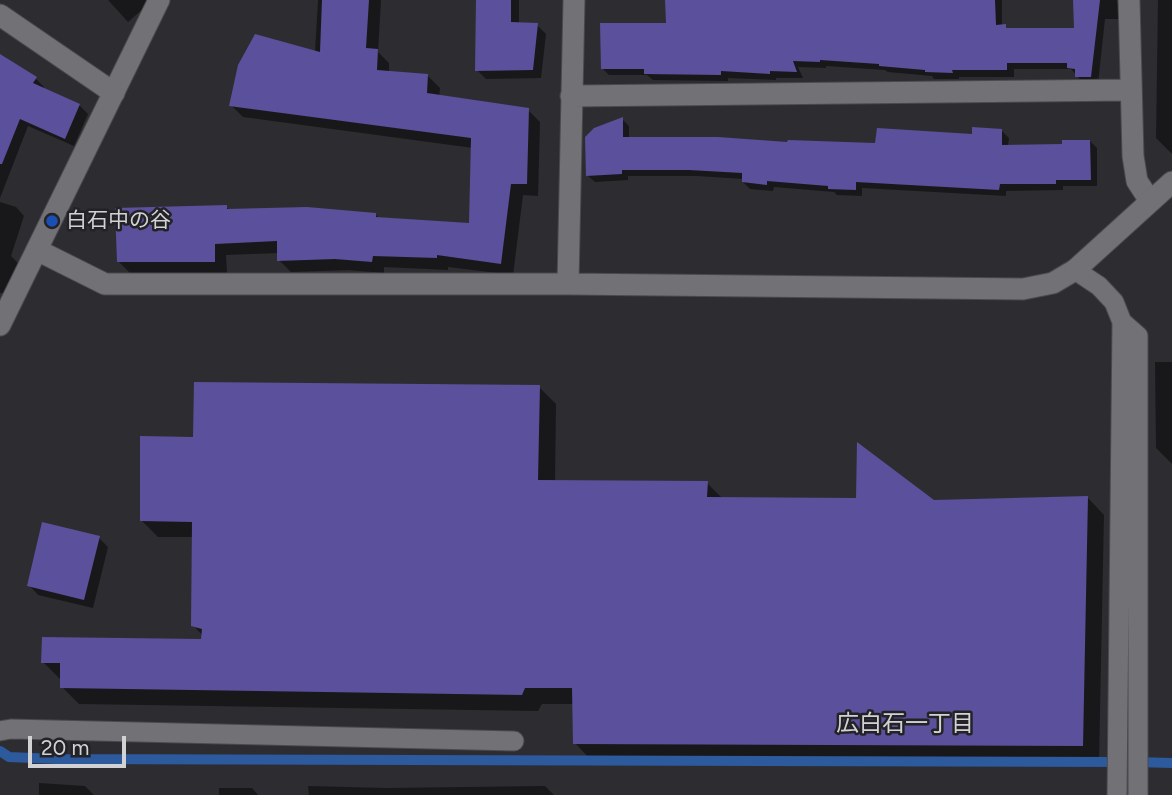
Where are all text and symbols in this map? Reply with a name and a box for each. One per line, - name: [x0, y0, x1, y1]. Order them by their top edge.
- place label: 白石中の谷: [66, 208, 171, 234]
- marker: 白石中の谷: [44, 213, 60, 229]
- district label: 広白石一丁目: [836, 710, 974, 738]
- scale bar: [32, 722, 130, 766]
- text: 20 m: [41, 735, 89, 760]

